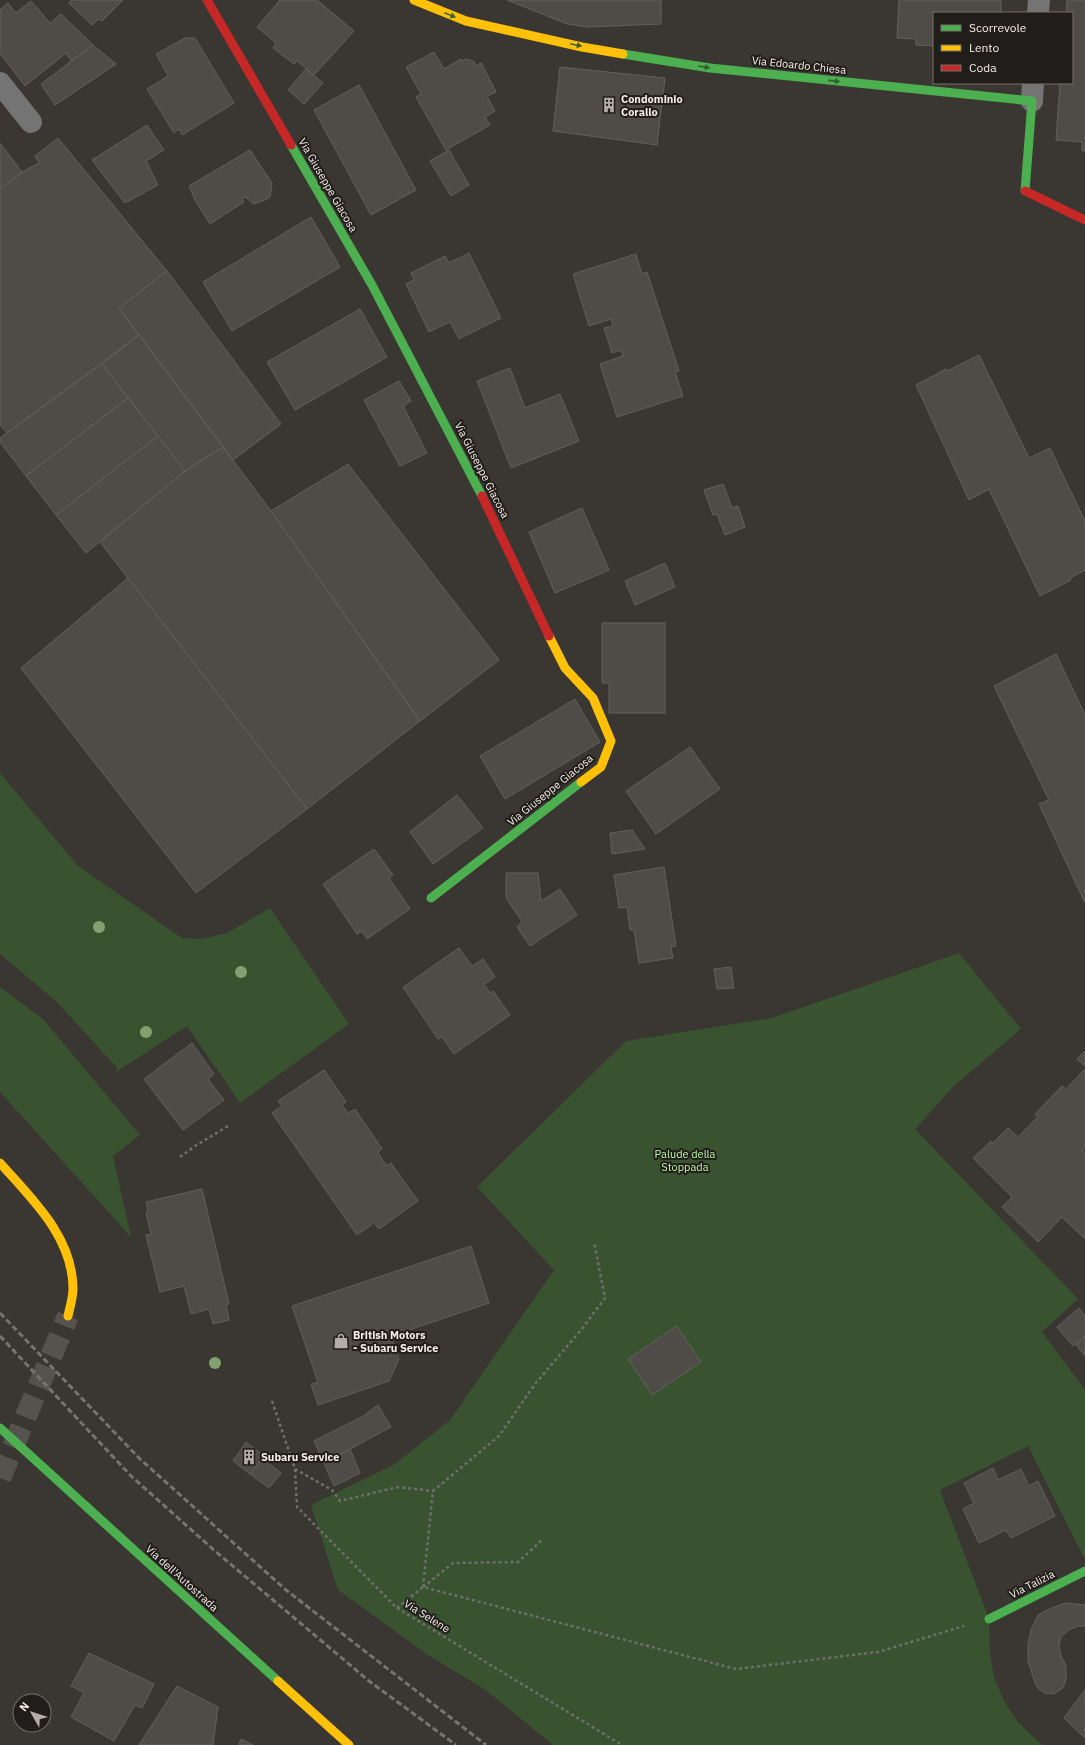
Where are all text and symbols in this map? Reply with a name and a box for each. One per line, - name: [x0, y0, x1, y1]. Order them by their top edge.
- one-way arrow: [444, 11, 456, 18]
- legend: [933, 12, 1073, 84]
- text: Scorrevole: [969, 20, 1027, 35]
- text: Lento: [969, 40, 999, 55]
- one-way arrow: [570, 43, 582, 49]
- street label: Via Edoardo Chiesa: [751, 53, 847, 77]
- text: Coda: [969, 60, 997, 75]
- one-way arrow: [698, 65, 710, 71]
- one-way arrow: [828, 78, 840, 84]
- place label: Condominio Corallo: [621, 92, 683, 119]
- building icon: Condominio Corallo: [600, 96, 618, 114]
- street label: Via Giuseppe Giacosa: [295, 135, 361, 235]
- street label: Via Giuseppe Giacosa: [452, 419, 512, 521]
- street label: Via Giuseppe Giacosa: [504, 751, 596, 829]
- park label: Palude della Stoppada: [655, 1147, 716, 1174]
- place label: British Motors - Subaru Service: [353, 1328, 438, 1355]
- shop icon: British Motors - Subaru Service: [332, 1332, 350, 1350]
- building icon: Subaru Service: [240, 1448, 258, 1466]
- place label: Subaru Service: [261, 1450, 339, 1464]
- street label: Via dell'Autostrada: [143, 1542, 221, 1614]
- street label: Via Talizia: [1007, 1567, 1057, 1601]
- street label: Via Selene: [401, 1596, 453, 1636]
- north arrow: [12, 1693, 52, 1733]
- text: N: [16, 1699, 32, 1714]

